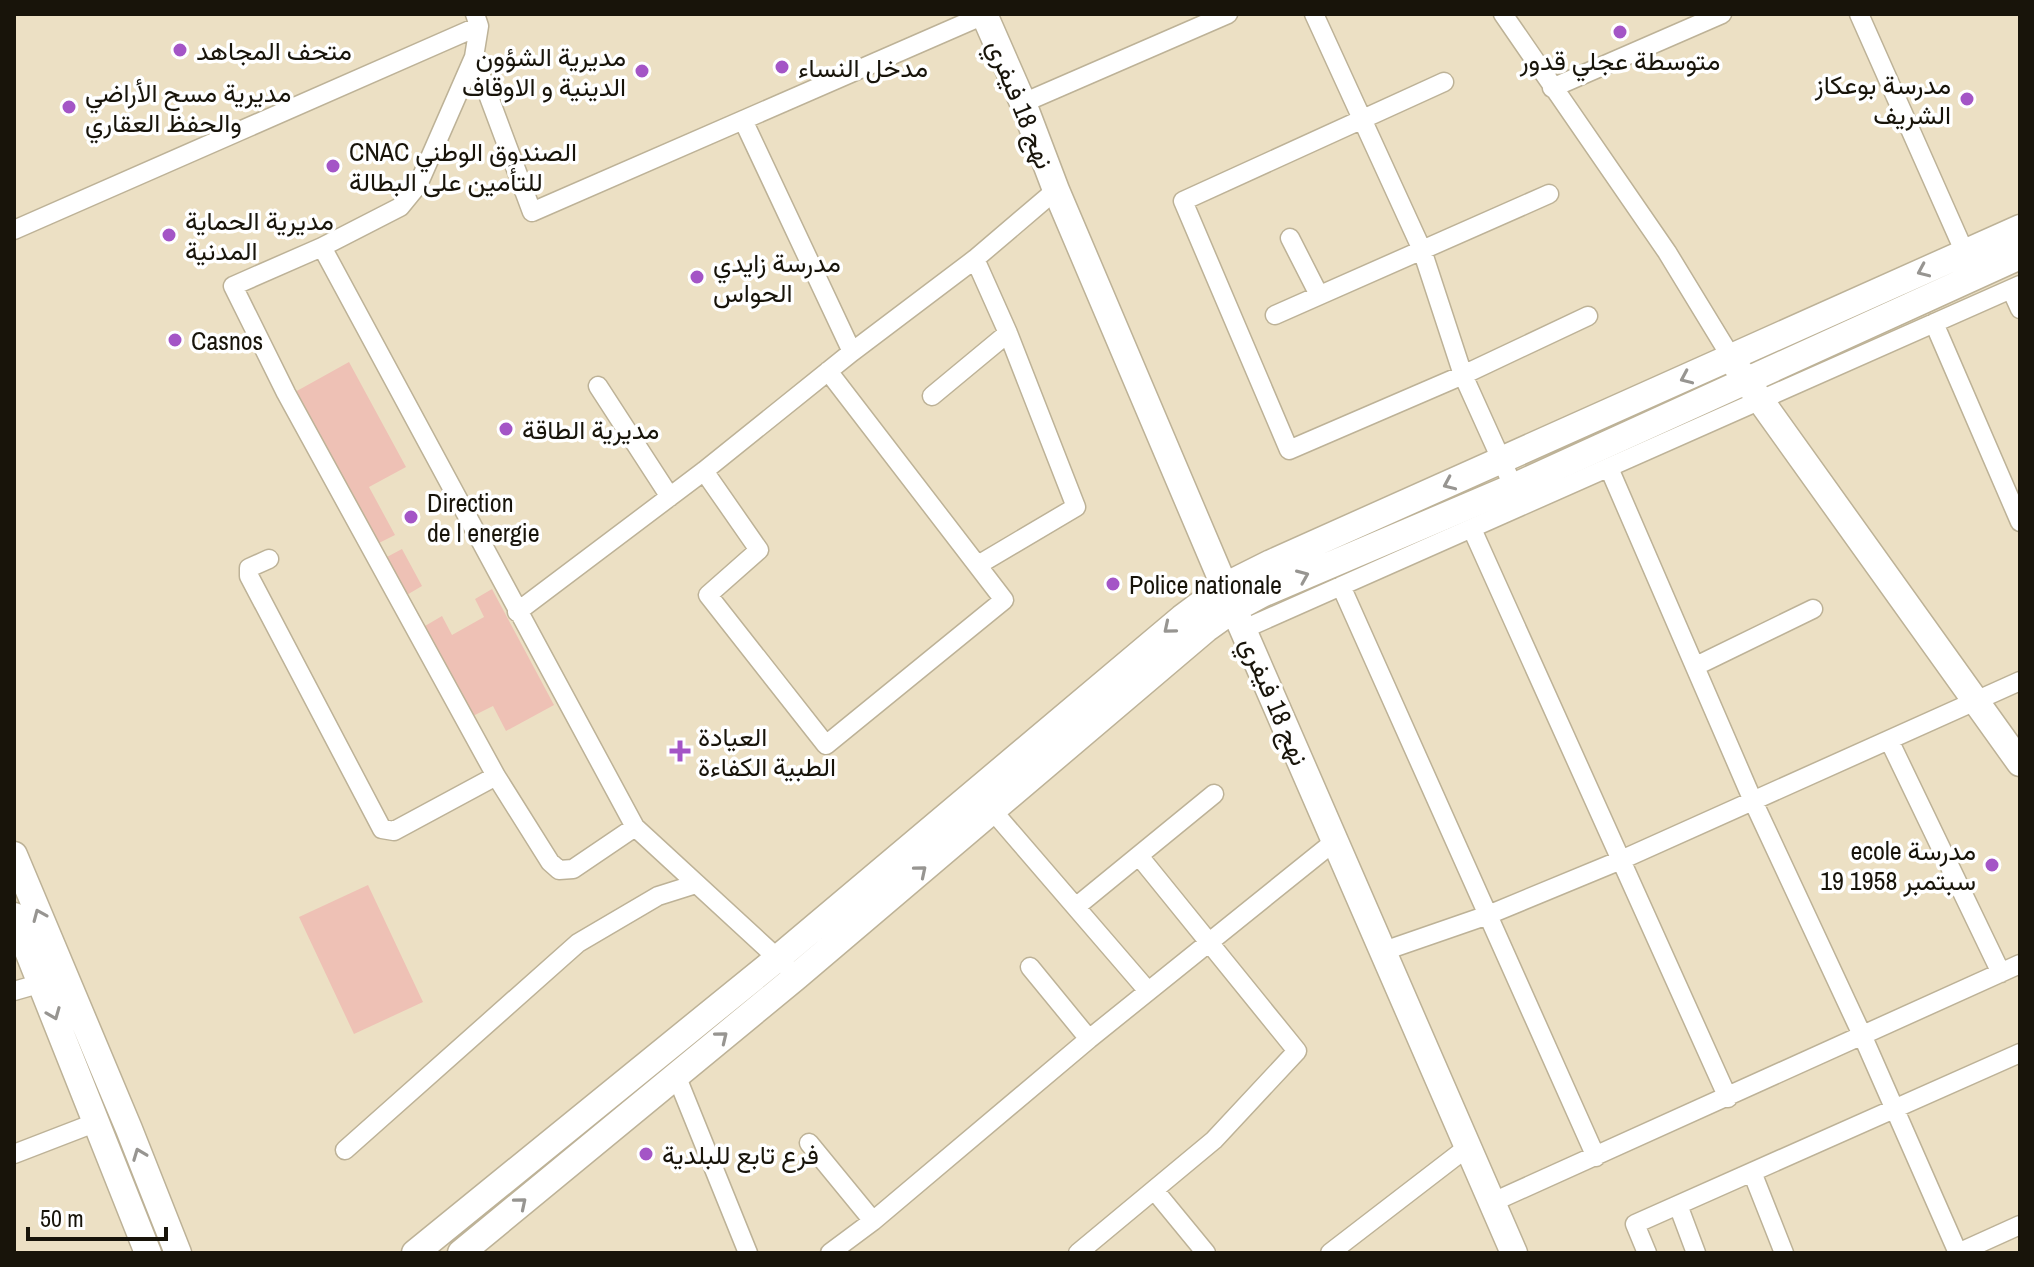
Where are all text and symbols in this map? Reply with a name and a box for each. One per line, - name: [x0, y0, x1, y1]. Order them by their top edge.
- marker: متوسطة عجلي قدور: [1611, 23, 1629, 41]
- place label: متحف المجاهد: [196, 33, 352, 68]
- street label: نهج 18 فيفري: [976, 34, 1063, 175]
- place label: مديرية الشؤون الدينية و الاوقاف: [462, 39, 626, 104]
- marker: متحف المجاهد: [171, 41, 189, 59]
- place label: متوسطة عجلي قدور: [1519, 43, 1720, 82]
- place label: مدخل النساء: [798, 50, 928, 85]
- marker: مدخل النساء: [773, 58, 791, 76]
- marker: مديرية الشؤون الدينية و الاوقاف: [633, 62, 651, 80]
- place label: مدرسة بوعكاز الشريف: [1814, 67, 1951, 132]
- place label: مديرية مسح الأراضي والحفظ العقاري: [85, 75, 291, 144]
- marker: مدرسة بوعكاز الشريف: [1958, 90, 1976, 108]
- marker: مديرية مسح الأراضي والحفظ العقاري: [60, 98, 78, 116]
- place label: CNAC الصندوق الوطني للتأمين على البطالة: [349, 134, 577, 199]
- marker: CNAC الصندوق الوطني للتأمين على البطالة: [324, 157, 342, 175]
- place label: مديرية الحماية المدنية: [185, 203, 334, 268]
- marker: مديرية الحماية المدنية: [160, 226, 178, 244]
- place label: مدرسة زايدي الحواس: [713, 245, 841, 310]
- one-way arrow: [1917, 262, 1932, 278]
- marker: مدرسة زايدي الحواس: [688, 268, 706, 286]
- place label: Casnos: [191, 323, 263, 358]
- marker: Casnos: [166, 331, 184, 349]
- one-way arrow: [1680, 368, 1694, 384]
- place label: مديرية الطاقة: [522, 412, 659, 447]
- marker: مديرية الطاقة: [497, 420, 515, 438]
- one-way arrow: [1443, 475, 1457, 491]
- place label: Direction de l energie: [427, 485, 540, 550]
- marker: Direction de l energie: [402, 508, 420, 526]
- place label: Police nationale: [1129, 567, 1282, 602]
- one-way arrow: [1294, 570, 1309, 586]
- marker: Police nationale: [1104, 575, 1122, 593]
- one-way arrow: [1164, 618, 1179, 633]
- street label: نهج 18 فيفري: [1229, 631, 1318, 772]
- place label: العيادة الطبية الكفاءة: [698, 719, 836, 784]
- marker: العيادة الطبية الكفاءة: [669, 740, 691, 762]
- place label: ecole مدرسة 19 سبتمبر 1958: [1820, 833, 1976, 898]
- marker: ecole مدرسة 19 سبتمبر 1958: [1983, 856, 2001, 874]
- one-way arrow: [912, 866, 926, 880]
- one-way arrow: [32, 908, 49, 922]
- one-way arrow: [45, 1006, 61, 1020]
- one-way arrow: [713, 1033, 728, 1047]
- place label: فرع تابع للبلدية: [662, 1137, 819, 1173]
- marker: فرع تابع للبلدية: [637, 1145, 655, 1163]
- one-way arrow: [132, 1148, 149, 1162]
- scale bar: [28, 1191, 166, 1241]
- one-way arrow: [512, 1198, 527, 1213]
- text: 50 m: [40, 1202, 84, 1234]

